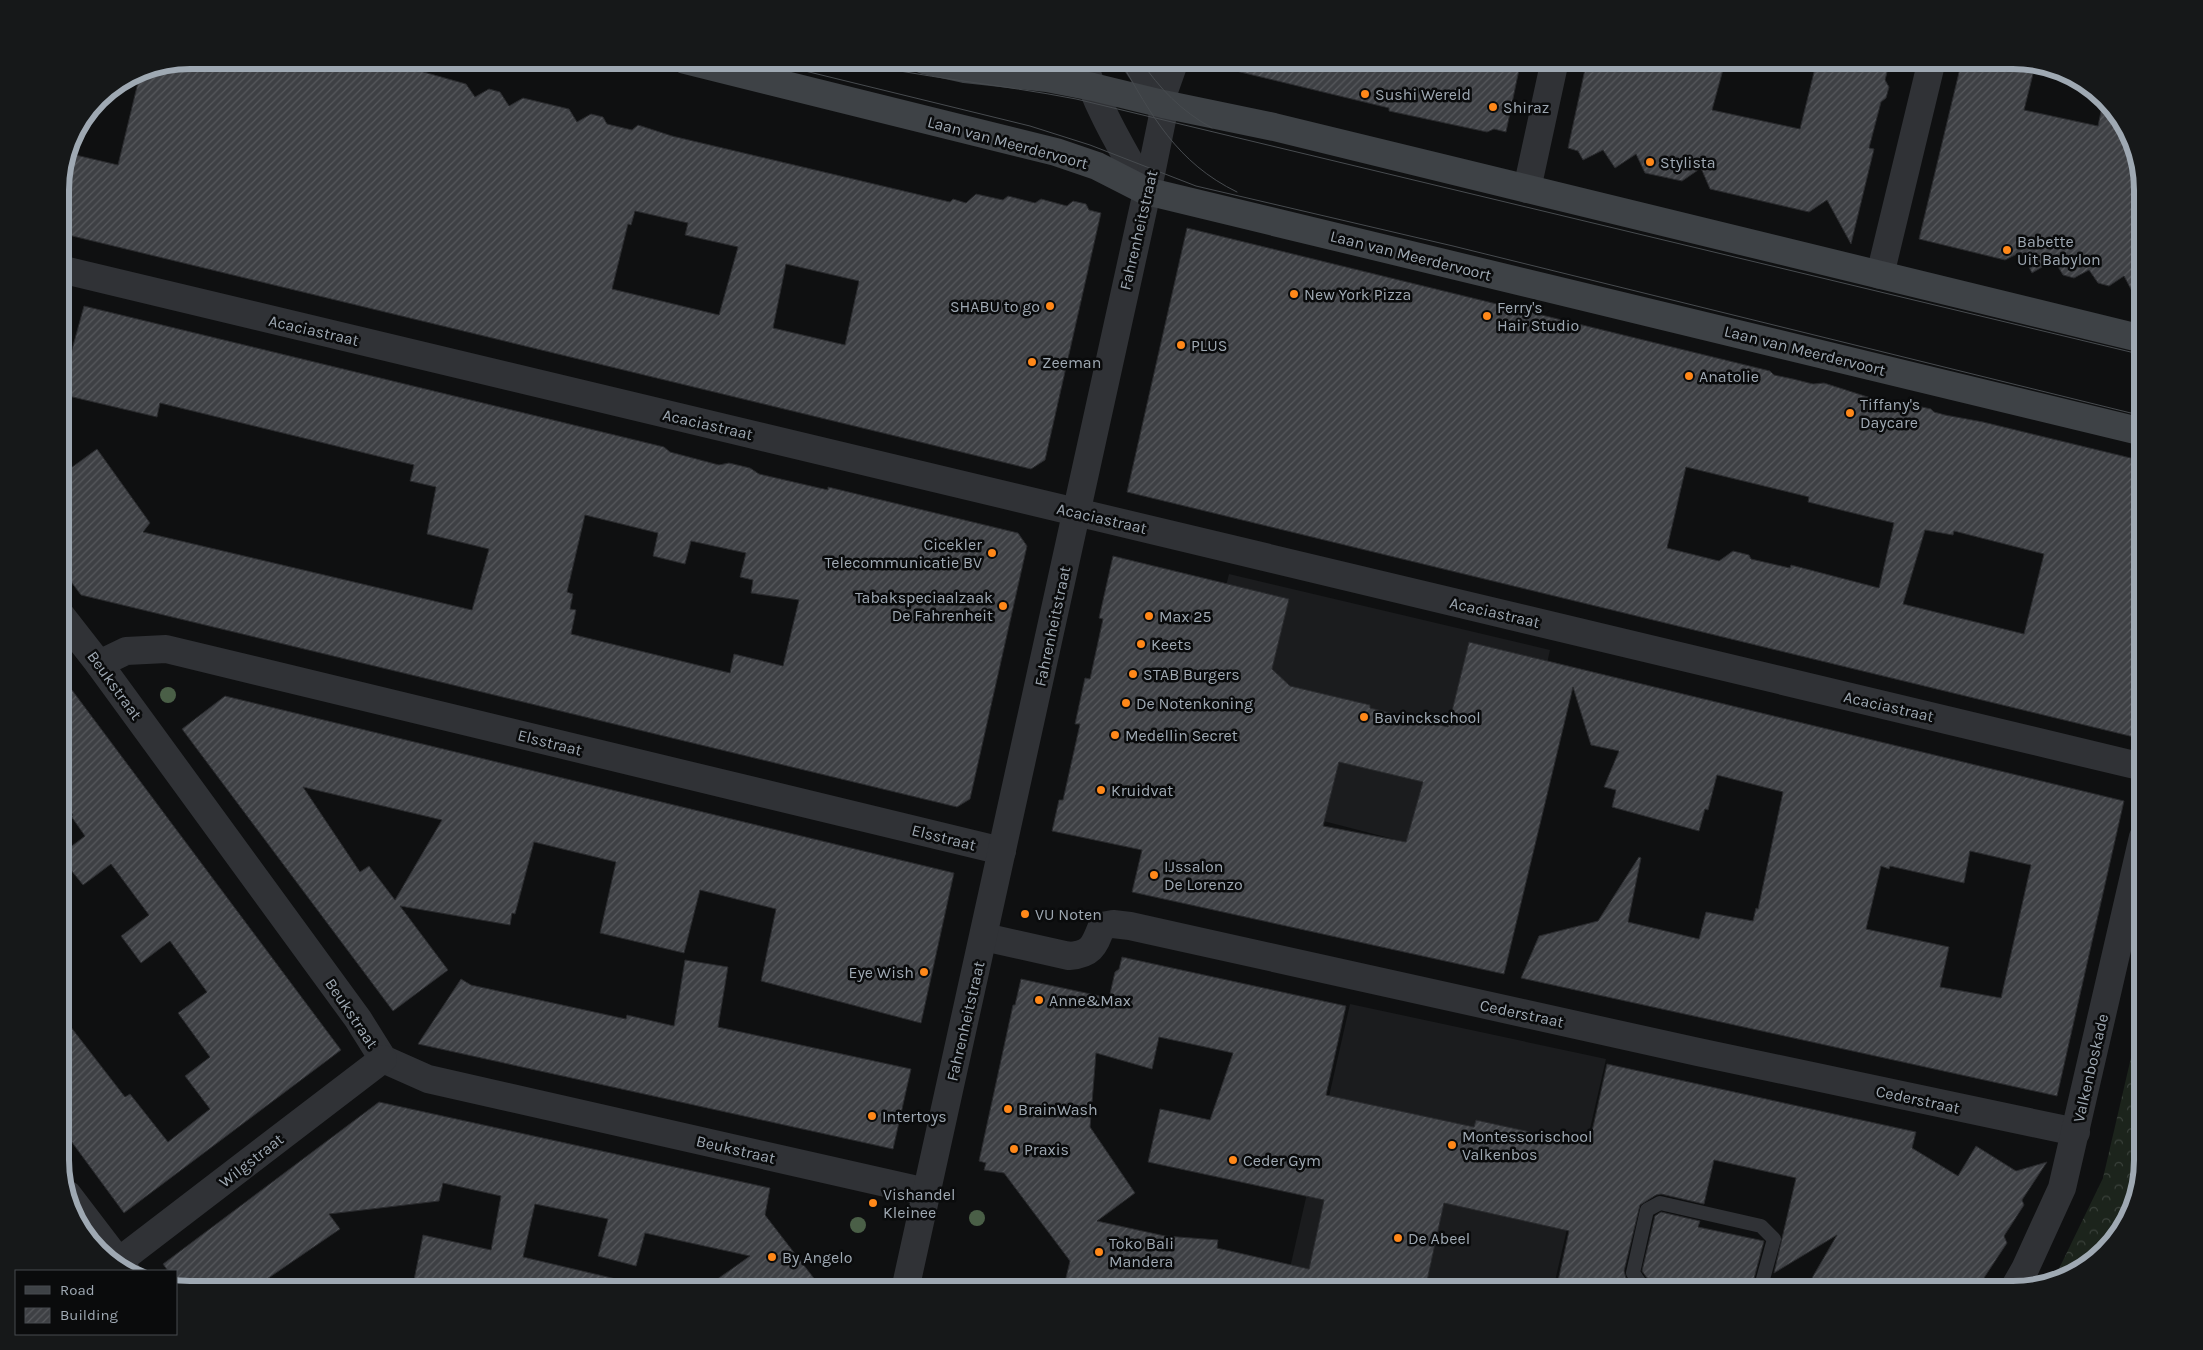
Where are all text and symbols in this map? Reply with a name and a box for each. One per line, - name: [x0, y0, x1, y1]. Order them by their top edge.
- place label: Sushi Wereld: [1375, 85, 1471, 104]
- marker: Sushi Wereld: [1359, 88, 1371, 100]
- place label: Shiraz: [1503, 98, 1549, 117]
- marker: Shiraz: [1487, 101, 1499, 113]
- street label: Laan van Meerdervoort: [926, 112, 1090, 173]
- place label: Stylista: [1660, 153, 1716, 172]
- marker: Stylista: [1644, 156, 1656, 168]
- street label: Fahrenheitstraat: [1115, 168, 1162, 292]
- street label: Laan van Meerdervoort: [1328, 226, 1493, 285]
- place label: Babette Uit Babylon: [2017, 232, 2101, 269]
- marker: Babette Uit Babylon: [2001, 244, 2013, 256]
- place label: New York Pizza: [1304, 285, 1411, 304]
- marker: New York Pizza: [1288, 288, 1300, 300]
- place label: SHABU to go: [950, 297, 1040, 316]
- place label: Ferry's Hair Studio: [1497, 298, 1579, 335]
- marker: SHABU to go: [1044, 300, 1056, 312]
- marker: Ferry's Hair Studio: [1481, 310, 1493, 322]
- street label: Acaciastraat: [267, 311, 361, 350]
- street label: Laan van Meerdervoort: [1722, 321, 1887, 380]
- place label: PLUS: [1191, 336, 1227, 355]
- marker: PLUS: [1175, 339, 1187, 351]
- place label: Zeeman: [1042, 353, 1101, 372]
- marker: Zeeman: [1026, 356, 1038, 368]
- place label: Anatolie: [1699, 367, 1759, 386]
- marker: Anatolie: [1683, 370, 1695, 382]
- place label: Tiffany's Daycare: [1860, 395, 1920, 432]
- street label: Acaciastraat: [661, 405, 755, 444]
- marker: Tiffany's Daycare: [1844, 407, 1856, 419]
- street label: Acaciastraat: [1055, 499, 1149, 538]
- place label: Cicekler Telecommunicatie BV: [824, 535, 982, 572]
- marker: Cicekler Telecommunicatie BV: [986, 547, 998, 559]
- street label: Fahrenheitstraat: [1030, 564, 1075, 688]
- place label: Tabakspeciaalzaak De Fahrenheit: [855, 588, 993, 625]
- street label: Acaciastraat: [1448, 593, 1542, 632]
- marker: Tabakspeciaalzaak De Fahrenheit: [997, 600, 1009, 612]
- place label: Max 25: [1159, 607, 1212, 626]
- marker: Max 25: [1143, 610, 1155, 622]
- place label: Keets: [1151, 635, 1192, 654]
- marker: Keets: [1135, 638, 1147, 650]
- street label: Beukstraat: [83, 647, 146, 724]
- place label: STAB Burgers: [1143, 665, 1240, 684]
- marker: STAB Burgers: [1127, 668, 1139, 680]
- street label: Acaciastraat: [1842, 687, 1936, 726]
- place label: De Notenkoning: [1136, 694, 1253, 713]
- marker: De Notenkoning: [1120, 697, 1132, 709]
- place label: Bavinckschool: [1374, 708, 1481, 727]
- marker: Bavinckschool: [1358, 711, 1370, 723]
- street label: Elsstraat: [516, 725, 584, 760]
- place label: Medellin Secret: [1125, 726, 1238, 745]
- marker: Medellin Secret: [1109, 729, 1121, 741]
- place label: Kruidvat: [1111, 781, 1173, 800]
- marker: Kruidvat: [1095, 784, 1107, 796]
- street label: Elsstraat: [910, 820, 978, 855]
- place label: IJssalon De Lorenzo: [1164, 857, 1243, 894]
- marker: IJssalon De Lorenzo: [1148, 869, 1160, 881]
- place label: VU Noten: [1035, 905, 1102, 924]
- marker: VU Noten: [1019, 908, 1031, 920]
- street label: Fahrenheitstraat: [942, 959, 989, 1083]
- place label: Eye Wish: [848, 963, 914, 982]
- marker: Eye Wish: [918, 966, 930, 978]
- street label: Beukstraat: [321, 975, 382, 1052]
- place label: Anne&Max: [1049, 991, 1131, 1010]
- marker: Anne&Max: [1033, 994, 1045, 1006]
- street label: Cederstraat: [1478, 995, 1566, 1032]
- street label: Valkenboskade: [2069, 1012, 2112, 1124]
- street label: Cederstraat: [1874, 1081, 1962, 1118]
- place label: BrainWash: [1018, 1100, 1098, 1119]
- marker: BrainWash: [1002, 1103, 1014, 1115]
- place label: Intertoys: [882, 1107, 947, 1126]
- marker: Intertoys: [866, 1110, 878, 1122]
- place label: Montessorischool Valkenbos: [1462, 1127, 1593, 1164]
- street label: Wilgstraat: [215, 1129, 287, 1191]
- street label: Beukstraat: [694, 1131, 777, 1168]
- marker: Montessorischool Valkenbos: [1446, 1139, 1458, 1151]
- place label: Praxis: [1024, 1140, 1069, 1159]
- marker: Praxis: [1008, 1143, 1020, 1155]
- place label: Ceder Gym: [1243, 1151, 1321, 1170]
- marker: Ceder Gym: [1227, 1154, 1239, 1166]
- place label: Vishandel Kleinee: [883, 1185, 955, 1222]
- marker: Vishandel Kleinee: [867, 1197, 879, 1209]
- place label: De Abeel: [1408, 1229, 1470, 1248]
- marker: De Abeel: [1392, 1232, 1404, 1244]
- place label: Toko Bali Mandera: [1109, 1234, 1174, 1271]
- marker: Toko Bali Mandera: [1093, 1246, 1105, 1258]
- place label: By Angelo: [782, 1248, 853, 1267]
- marker: By Angelo: [766, 1251, 778, 1263]
- legend: [15, 1270, 178, 1335]
- text: Road: [60, 1281, 95, 1299]
- text: Building: [60, 1306, 118, 1324]

